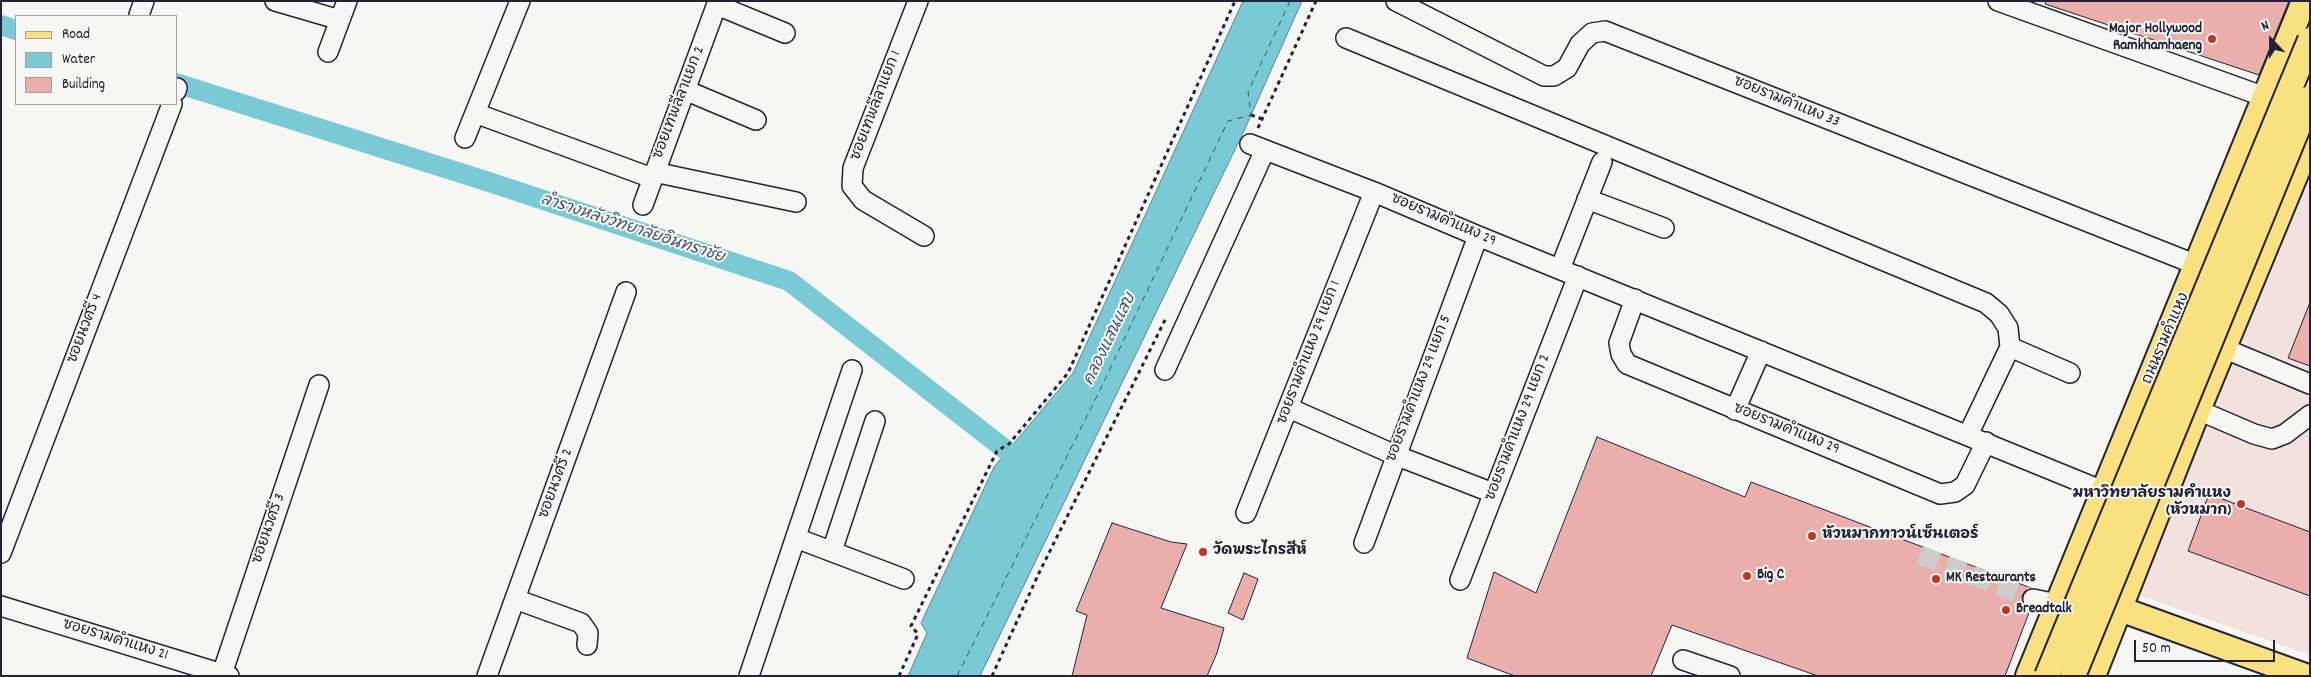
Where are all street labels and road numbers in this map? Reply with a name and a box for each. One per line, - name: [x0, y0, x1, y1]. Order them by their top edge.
- street label: ซอยเทพลีลาแยก 2: [650, 44, 710, 162]
- street label: ซอยเทพลีลาแยก 1: [848, 49, 906, 163]
- street label: ซอยรามคำแหง 33: [1730, 74, 1842, 132]
- street label: ซอยรามคำแหง 29: [1387, 191, 1499, 251]
- street label: ซอยรามคำแหง 29 แยก 1: [1274, 279, 1346, 427]
- street label: ถนนรามคำแหง: [2140, 291, 2194, 387]
- street label: ซอยนวศรี 4: [65, 292, 107, 366]
- street label: ซอยรามคำแหง 29 แยก 5: [1384, 313, 1456, 465]
- street label: ซอยรามคำแหง 29 แยก 2: [1483, 352, 1555, 504]
- street label: ซอยรามคำแหง 29: [1730, 400, 1842, 460]
- street label: ซอยนวศรี 2: [536, 447, 578, 521]
- street label: ซอยนวศรี 3: [250, 491, 290, 567]
- street label: ซอยรามคำแหง 21: [60, 616, 170, 666]

